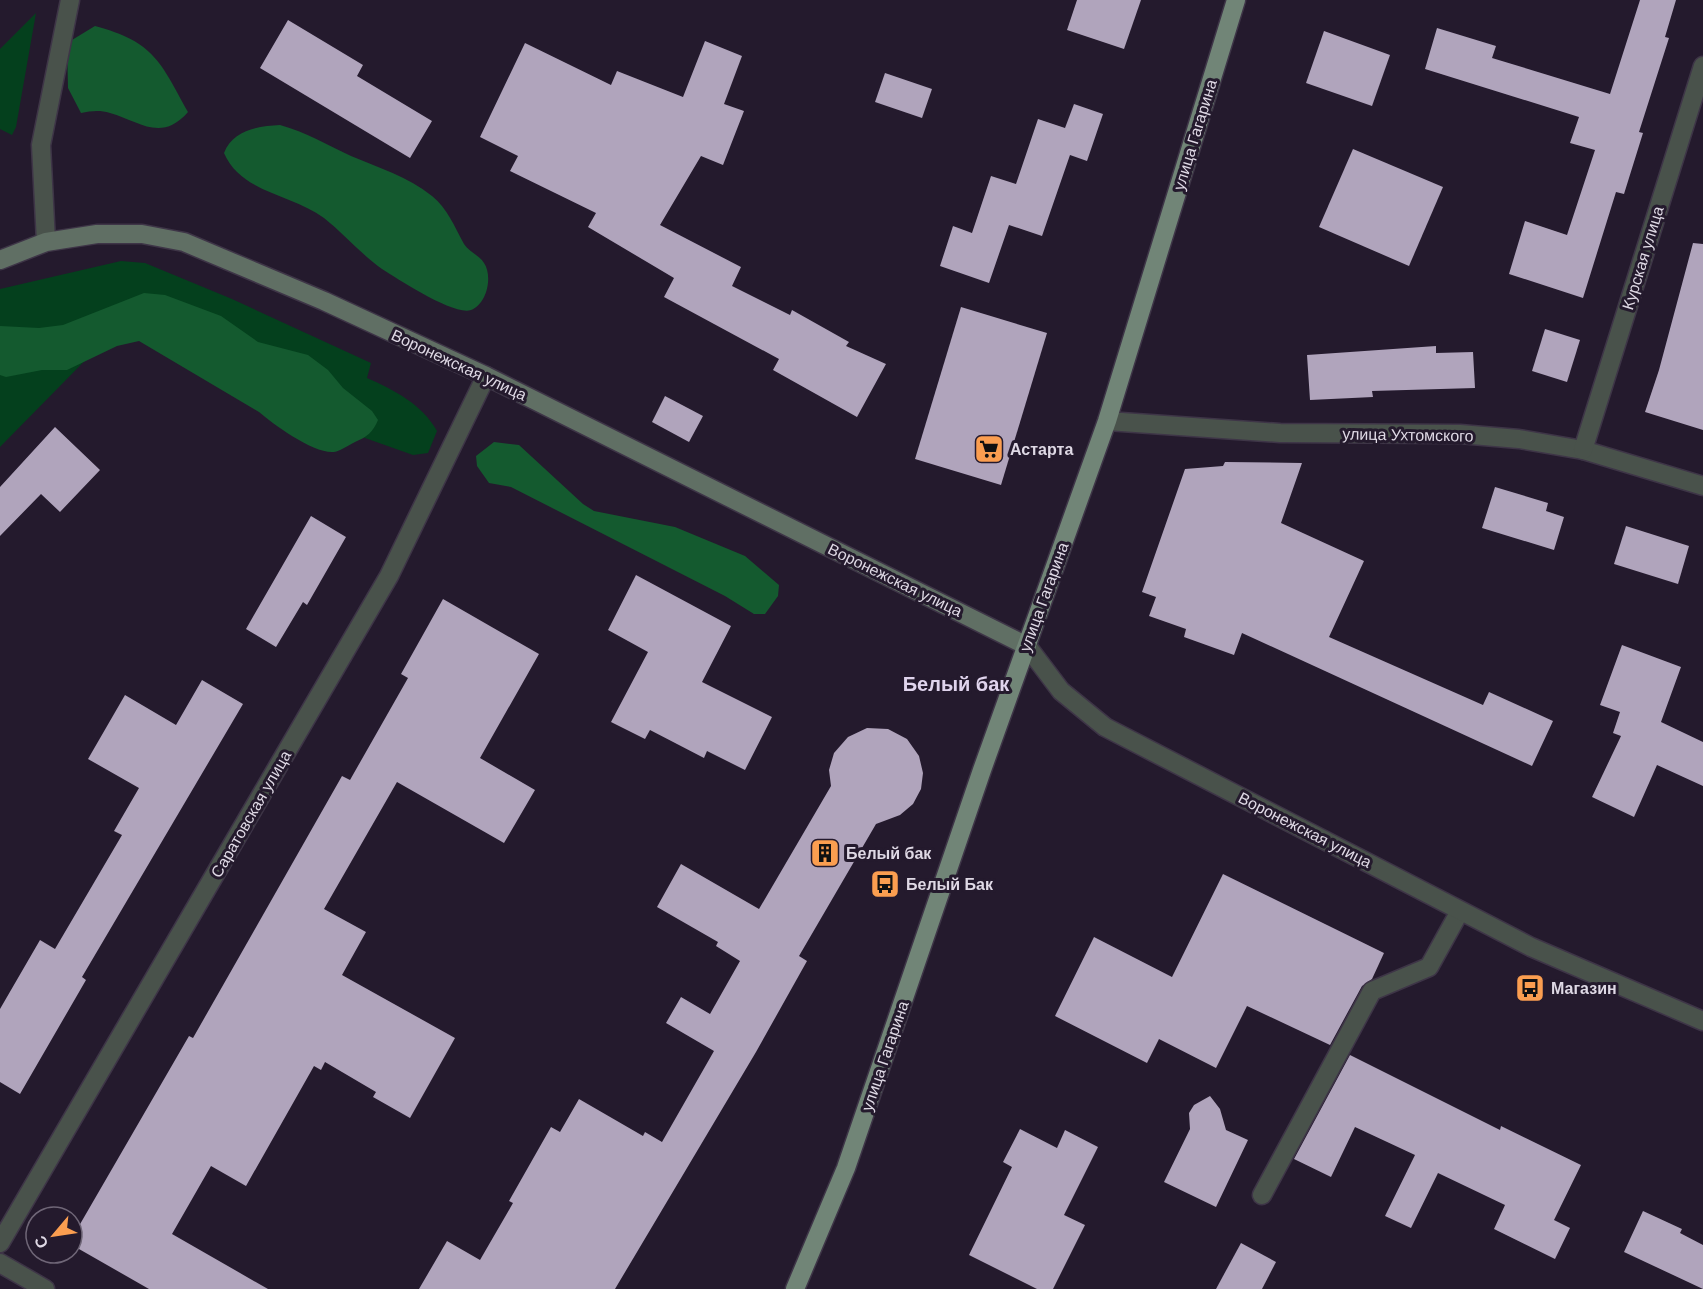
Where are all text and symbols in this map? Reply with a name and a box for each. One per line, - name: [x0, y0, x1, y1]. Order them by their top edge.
- street label: улица Гагарина: [1170, 77, 1220, 192]
- street label: Курская улица: [1619, 204, 1667, 312]
- street label: Воронежская улица: [389, 326, 529, 404]
- street label: улица Ухтомского: [1342, 425, 1474, 445]
- supermarket icon: Астарта: [973, 433, 1005, 465]
- place label: Астарта: [1010, 441, 1073, 458]
- street label: Воронежская улица: [825, 540, 965, 620]
- street label: улица Гагарина: [1016, 540, 1072, 654]
- district label: Белый бак: [903, 673, 1010, 695]
- street label: Саратовская улица: [208, 747, 294, 881]
- street label: Воронежская улица: [1236, 789, 1374, 871]
- building icon: Белый бак: [809, 837, 841, 869]
- place label: Белый бак: [846, 845, 932, 862]
- bus stop icon: Белый Бак: [869, 868, 901, 900]
- place label: Белый Бак: [906, 876, 994, 893]
- bus stop icon: Магазин: [1514, 972, 1546, 1004]
- place label: Магазин: [1551, 980, 1617, 997]
- street label: улица Гагарина: [858, 999, 912, 1113]
- north arrow: [24, 1205, 84, 1265]
- text: С: [31, 1232, 52, 1251]

